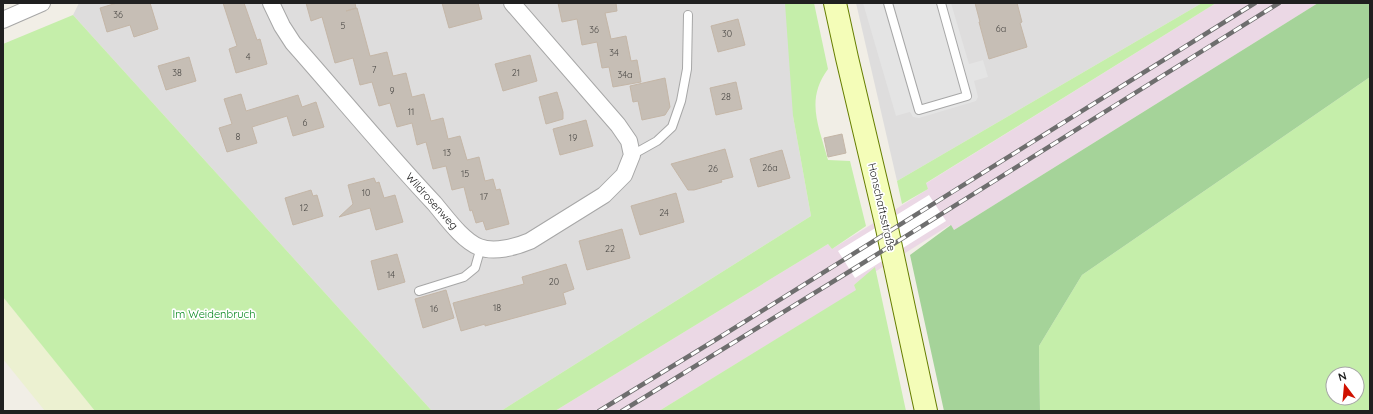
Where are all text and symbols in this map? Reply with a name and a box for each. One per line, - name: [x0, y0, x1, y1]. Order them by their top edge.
- house number: 36: [113, 9, 123, 20]
- house number: 5: [341, 20, 346, 31]
- house number: 6a: [996, 23, 1006, 34]
- house number: 36: [589, 24, 599, 35]
- house number: 30: [722, 28, 732, 39]
- house number: 34: [609, 47, 619, 58]
- house number: 4: [246, 51, 251, 62]
- house number: 7: [372, 64, 377, 75]
- house number: 38: [172, 67, 182, 78]
- house number: 21: [512, 67, 520, 78]
- house number: 34a: [618, 69, 632, 80]
- house number: 9: [389, 85, 395, 96]
- house number: 28: [721, 91, 731, 102]
- house number: 11: [408, 106, 414, 117]
- house number: 6: [303, 117, 308, 128]
- house number: 8: [236, 131, 241, 142]
- house number: 19: [569, 132, 577, 143]
- house number: 13: [443, 147, 451, 158]
- street label: Honschaftsstraße: [865, 161, 899, 253]
- house number: 26a: [762, 162, 778, 173]
- house number: 26: [708, 163, 718, 174]
- house number: 15: [461, 168, 469, 179]
- street label: Wildrosenweg: [403, 170, 461, 232]
- house number: 10: [362, 187, 370, 198]
- house number: 17: [480, 191, 488, 202]
- house number: 12: [300, 202, 308, 213]
- house number: 24: [659, 207, 669, 218]
- house number: 22: [605, 243, 615, 254]
- house number: 14: [387, 269, 395, 280]
- house number: 20: [549, 276, 559, 287]
- house number: 18: [493, 302, 501, 313]
- house number: 16: [430, 303, 438, 314]
- park label: Im Weidenbruch: [172, 307, 256, 321]
- north arrow: [1325, 366, 1365, 406]
- text: N: [1336, 369, 1348, 384]

